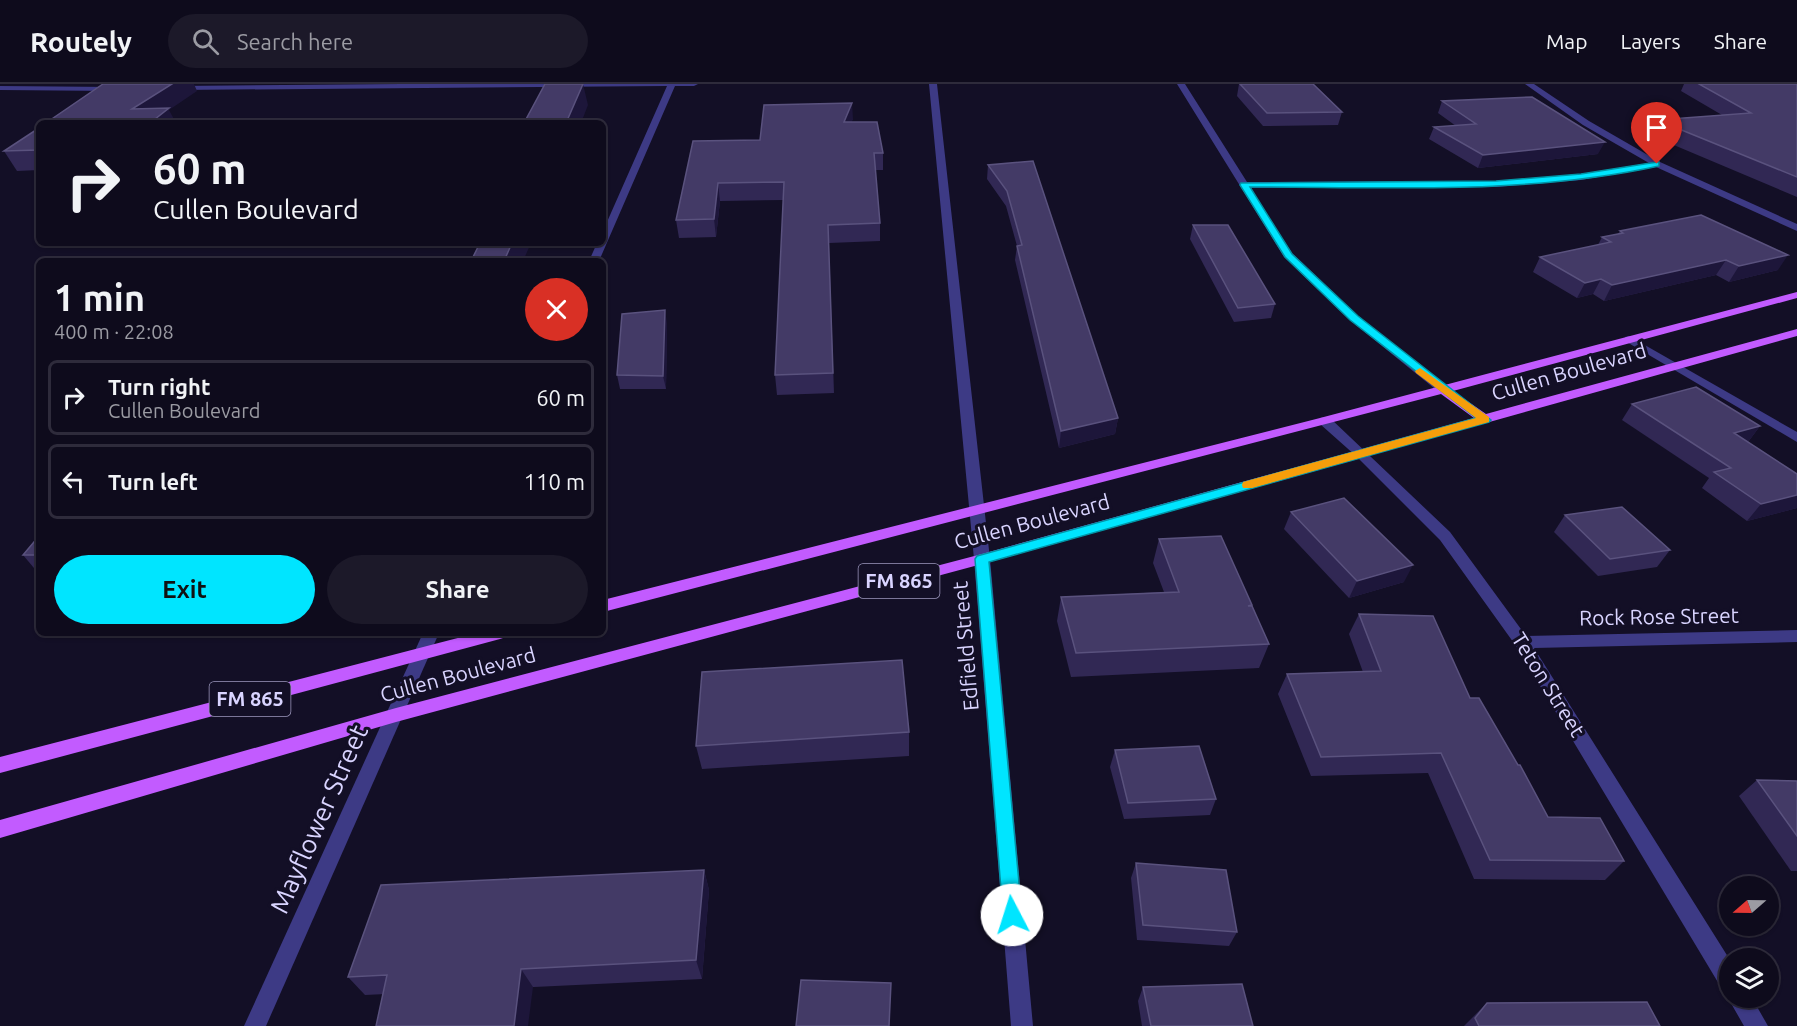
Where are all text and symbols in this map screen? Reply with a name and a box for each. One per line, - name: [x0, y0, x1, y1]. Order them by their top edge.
- search box: [168, 14, 588, 68]
- icon: search: [189, 25, 222, 58]
- text: Routely: [30, 26, 132, 57]
- text: Search here: [237, 29, 353, 54]
- text: Map: [1546, 29, 1587, 53]
- text: Layers: [1620, 29, 1681, 53]
- text: Share: [1714, 29, 1767, 53]
- pin: [1631, 102, 1682, 164]
- icon: arrive: [1640, 111, 1673, 144]
- icon: right: [54, 144, 132, 222]
- text: 60 m: [153, 145, 247, 192]
- text: Cullen Boulevard: [153, 194, 359, 224]
- text: 1 min: [54, 277, 145, 318]
- button: close: [525, 278, 588, 341]
- text: 400 m · 22:08: [54, 320, 174, 343]
- street label: Cullen Boulevard: [1489, 337, 1649, 405]
- text: Turn right: [108, 374, 210, 399]
- icon: right: [57, 381, 90, 414]
- text: 60 m: [536, 385, 585, 410]
- text: Cullen Boulevard: [108, 399, 260, 422]
- icon: left: [57, 465, 90, 498]
- text: Turn left: [108, 469, 198, 494]
- text: 110 m: [524, 469, 585, 494]
- street label: Cullen Boulevard: [951, 489, 1112, 553]
- button: Exit: [54, 555, 315, 624]
- button: Share: [327, 555, 588, 624]
- road number: FM 865: [858, 564, 940, 598]
- street label: Edfield Street: [947, 580, 983, 712]
- street label: Rock Rose Street: [1579, 603, 1739, 629]
- street label: Teton Street: [1507, 628, 1590, 741]
- street label: Cullen Boulevard: [377, 642, 538, 706]
- road number: FM 865: [210, 682, 290, 716]
- street label: Mayflower Street: [264, 720, 373, 918]
- north arrow: [1719, 876, 1779, 936]
- map controls: [1719, 876, 1779, 1008]
- position arrow: [980, 883, 1044, 947]
- button: layers: [1719, 948, 1779, 1008]

